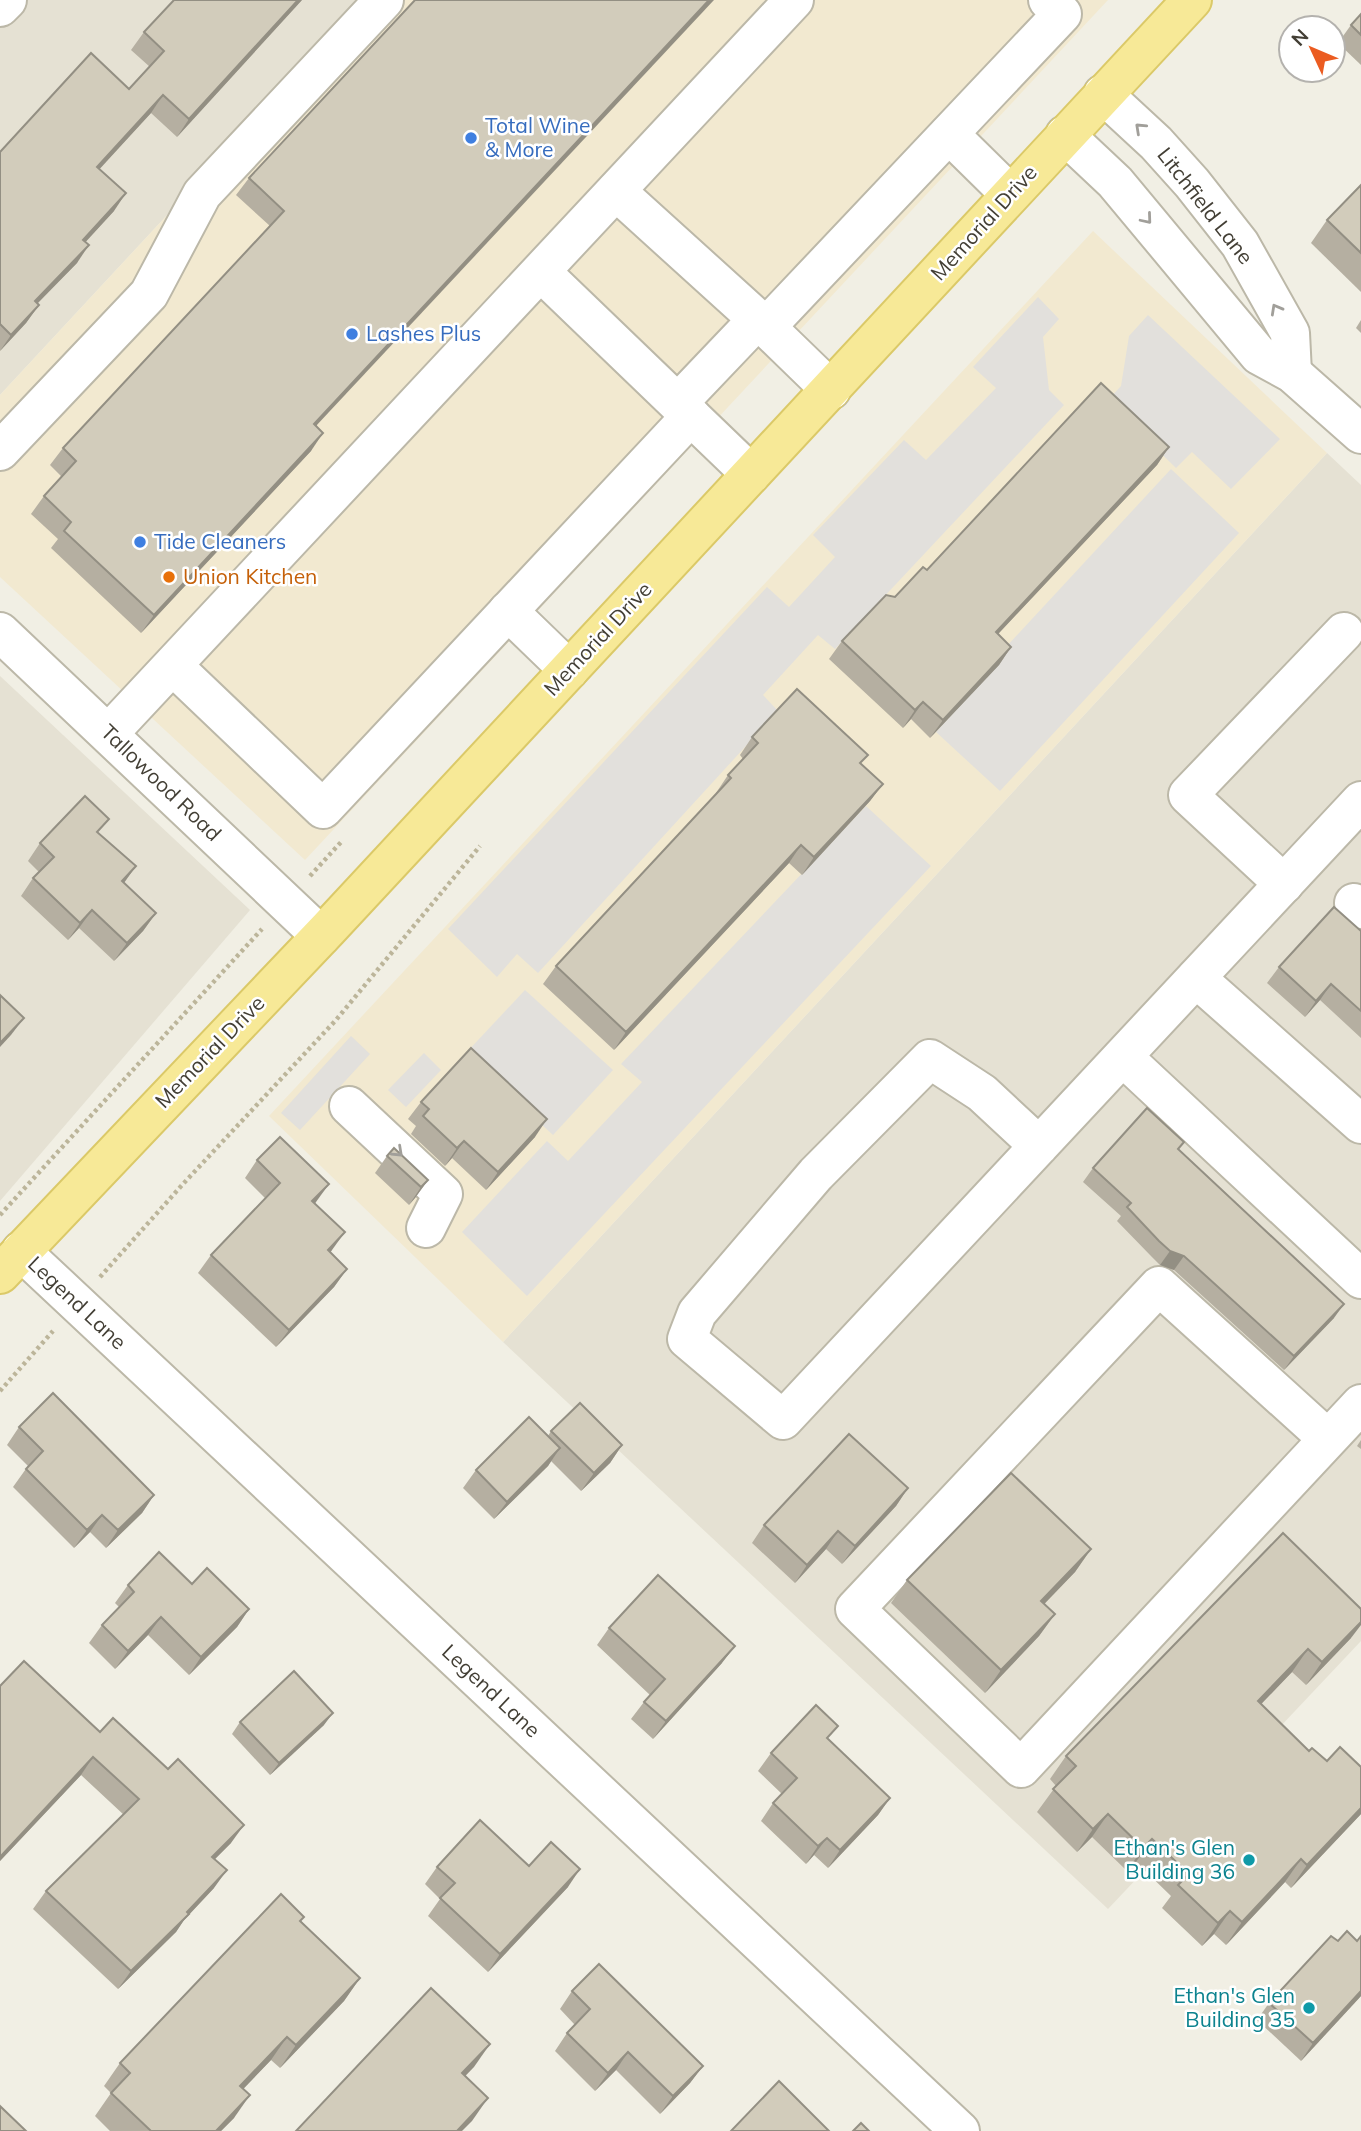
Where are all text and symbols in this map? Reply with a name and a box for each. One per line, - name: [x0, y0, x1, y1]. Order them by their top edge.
- north arrow: [1277, 14, 1347, 84]
- text: N: [1286, 24, 1313, 51]
- place label: Total Wine & More: [485, 112, 590, 162]
- one-way arrow: [1135, 124, 1148, 137]
- marker: Total Wine & More: [463, 130, 479, 146]
- street label: Litchfield Lane: [1152, 142, 1259, 269]
- street label: Memorial Drive: [925, 159, 1042, 285]
- one-way arrow: [1138, 211, 1151, 223]
- one-way arrow: [1271, 303, 1284, 316]
- place label: Lashes Plus: [366, 320, 481, 346]
- marker: Lashes Plus: [344, 326, 360, 342]
- place label: Tide Cleaners: [154, 528, 286, 554]
- marker: Tide Cleaners: [132, 534, 148, 550]
- place label: Union Kitchen: [183, 563, 317, 589]
- marker: Union Kitchen: [161, 569, 177, 585]
- street label: Memorial Drive: [538, 576, 657, 701]
- street label: Tallowood Road: [96, 718, 227, 846]
- street label: Memorial Drive: [149, 990, 269, 1113]
- one-way arrow: [390, 1144, 403, 1157]
- street label: Legend Lane: [23, 1250, 132, 1354]
- street label: Legend Lane: [437, 1638, 546, 1742]
- place label: Ethan's Glen Building 36: [1114, 1834, 1235, 1884]
- marker: Ethan's Glen Building 36: [1241, 1852, 1257, 1868]
- place label: Ethan's Glen Building 35: [1174, 1982, 1295, 2032]
- marker: Ethan's Glen Building 35: [1301, 2000, 1317, 2016]

